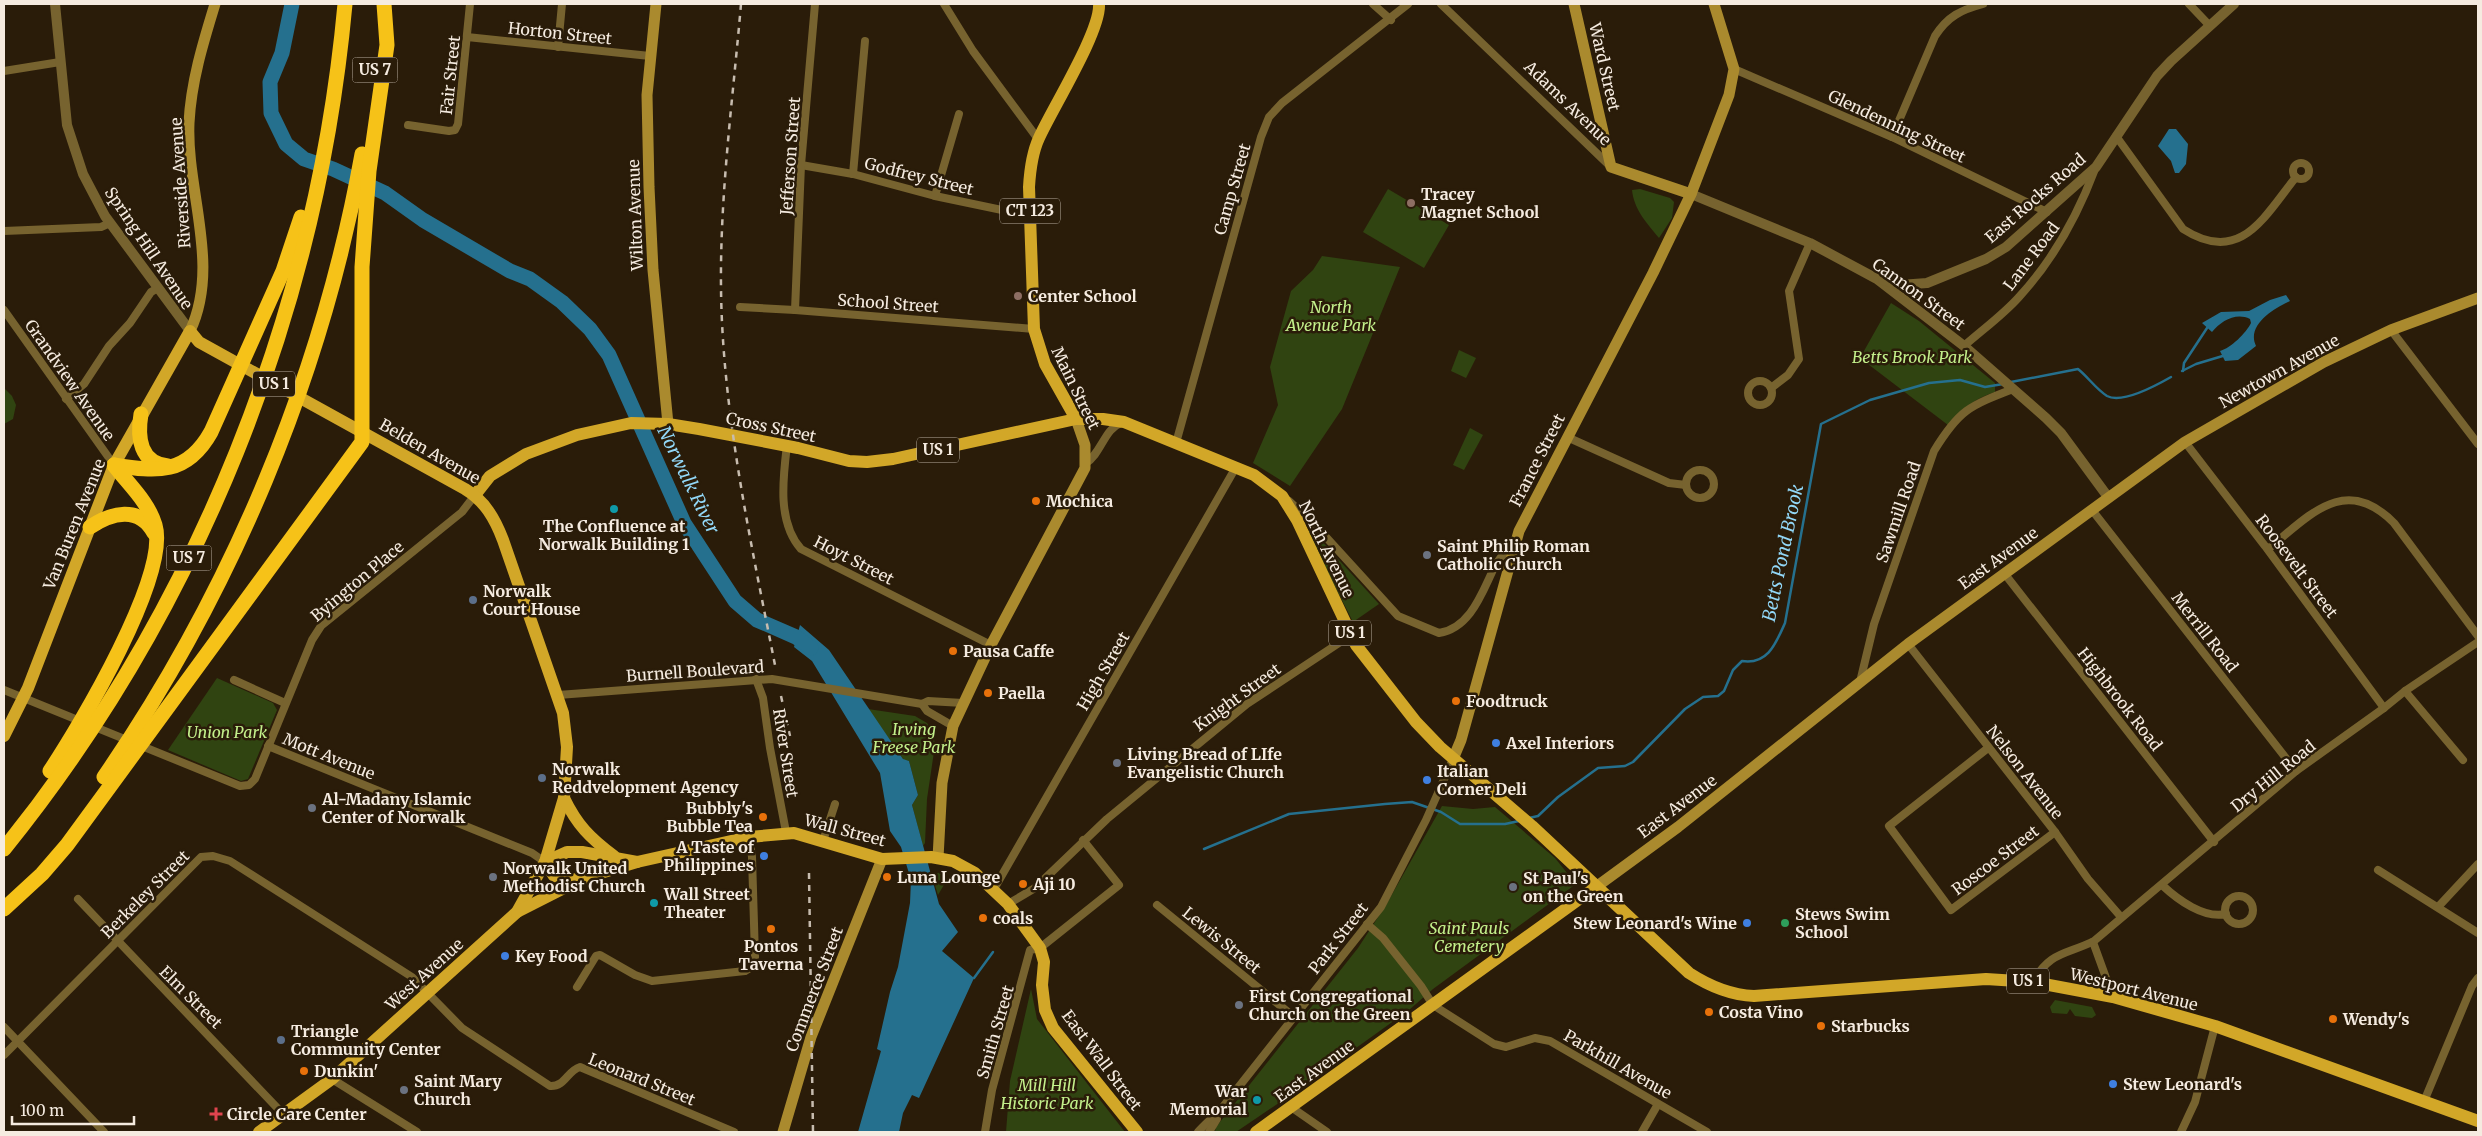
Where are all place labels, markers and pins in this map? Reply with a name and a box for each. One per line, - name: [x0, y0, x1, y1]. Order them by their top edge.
- place label: Tracey Magnet School: [1421, 184, 1539, 222]
- marker: Tracey Magnet School: [1405, 197, 1417, 209]
- place label: Center School: [1028, 286, 1137, 306]
- marker: Center School: [1012, 290, 1024, 302]
- place label: Mochica: [1046, 491, 1113, 511]
- marker: Mochica: [1030, 495, 1042, 507]
- marker: The Confluence at Norwalk Building 1: [608, 503, 620, 515]
- place label: The Confluence at Norwalk Building 1: [538, 516, 690, 554]
- place label: Saint Philip Roman Catholic Church: [1437, 536, 1590, 574]
- marker: Saint Philip Roman Catholic Church: [1421, 549, 1433, 561]
- place label: Norwalk Court House: [483, 581, 581, 619]
- marker: Norwalk Court House: [467, 594, 479, 606]
- place label: Pausa Caffe: [963, 641, 1055, 661]
- marker: Pausa Caffe: [947, 645, 959, 657]
- place label: Paella: [998, 683, 1045, 703]
- marker: Paella: [982, 687, 994, 699]
- place label: Foodtruck: [1466, 691, 1548, 711]
- marker: Foodtruck: [1450, 695, 1462, 707]
- place label: Axel Interiors: [1505, 733, 1614, 753]
- marker: Axel Interiors: [1490, 737, 1502, 749]
- place label: Living Bread of LIfe Evangelistic Church: [1127, 744, 1284, 782]
- marker: Living Bread of LIfe Evangelistic Church: [1111, 757, 1123, 769]
- place label: Norwalk Reddvelopment Agency: [552, 759, 739, 797]
- place label: Italian Corner Deli: [1437, 761, 1527, 799]
- marker: Norwalk Reddvelopment Agency: [536, 772, 548, 784]
- marker: Italian Corner Deli: [1421, 774, 1433, 786]
- place label: Al-Madany Islamic Center of Norwalk: [321, 789, 471, 827]
- place label: Bubbly's Bubble Tea: [666, 798, 753, 836]
- marker: Al-Madany Islamic Center of Norwalk: [306, 802, 318, 814]
- marker: Bubbly's Bubble Tea: [757, 811, 769, 823]
- place label: A Taste of Philippines: [664, 837, 755, 875]
- marker: A Taste of Philippines: [758, 850, 770, 862]
- place label: Norwalk United Methodist Church: [503, 858, 646, 896]
- place label: Luna Lounge: [897, 867, 1001, 887]
- place label: St Paul's on the Green: [1523, 868, 1624, 906]
- marker: Norwalk United Methodist Church: [487, 871, 499, 883]
- marker: Luna Lounge: [881, 871, 893, 883]
- place label: Aji 10: [1032, 874, 1076, 894]
- marker: Aji 10: [1017, 878, 1029, 890]
- marker: St Paul's on the Green: [1507, 881, 1519, 893]
- place label: Wall Street Theater: [663, 884, 750, 922]
- marker: Wall Street Theater: [648, 897, 660, 909]
- place label: Stews Swim School: [1795, 904, 1890, 942]
- place label: coals: [993, 908, 1033, 928]
- marker: coals: [977, 912, 989, 924]
- place label: Stew Leonard's Wine: [1573, 913, 1737, 933]
- marker: Stew Leonard's Wine: [1741, 917, 1753, 929]
- marker: Stews Swim School: [1779, 917, 1791, 929]
- marker: Pontos Taverna: [765, 923, 777, 935]
- place label: Pontos Taverna: [739, 936, 804, 974]
- place label: Key Food: [515, 946, 588, 966]
- marker: Key Food: [499, 950, 511, 962]
- place label: First Congregational Church on the Green: [1249, 986, 1412, 1024]
- marker: First Congregational Church on the Green: [1233, 999, 1245, 1011]
- place label: Costa Vino: [1719, 1002, 1803, 1022]
- marker: Costa Vino: [1703, 1006, 1715, 1018]
- place label: Wendy's: [2342, 1009, 2409, 1029]
- marker: Wendy's: [2327, 1013, 2339, 1025]
- place label: Starbucks: [1831, 1016, 1910, 1036]
- marker: Starbucks: [1815, 1020, 1827, 1032]
- place label: Triangle Community Center: [291, 1021, 441, 1059]
- marker: Triangle Community Center: [275, 1034, 287, 1046]
- place label: Dunkin': [314, 1061, 378, 1081]
- marker: Dunkin': [298, 1065, 310, 1077]
- place label: Saint Mary Church: [414, 1071, 502, 1109]
- place label: Stew Leonard's: [2123, 1074, 2242, 1094]
- marker: Stew Leonard's: [2107, 1078, 2119, 1090]
- place label: War Memorial: [1170, 1081, 1248, 1119]
- marker: Saint Mary Church: [398, 1084, 410, 1096]
- marker: War Memorial: [1251, 1094, 1263, 1106]
- place label: Circle Care Center: [227, 1104, 367, 1124]
- marker: Circle Care Center: [209, 1107, 223, 1121]

